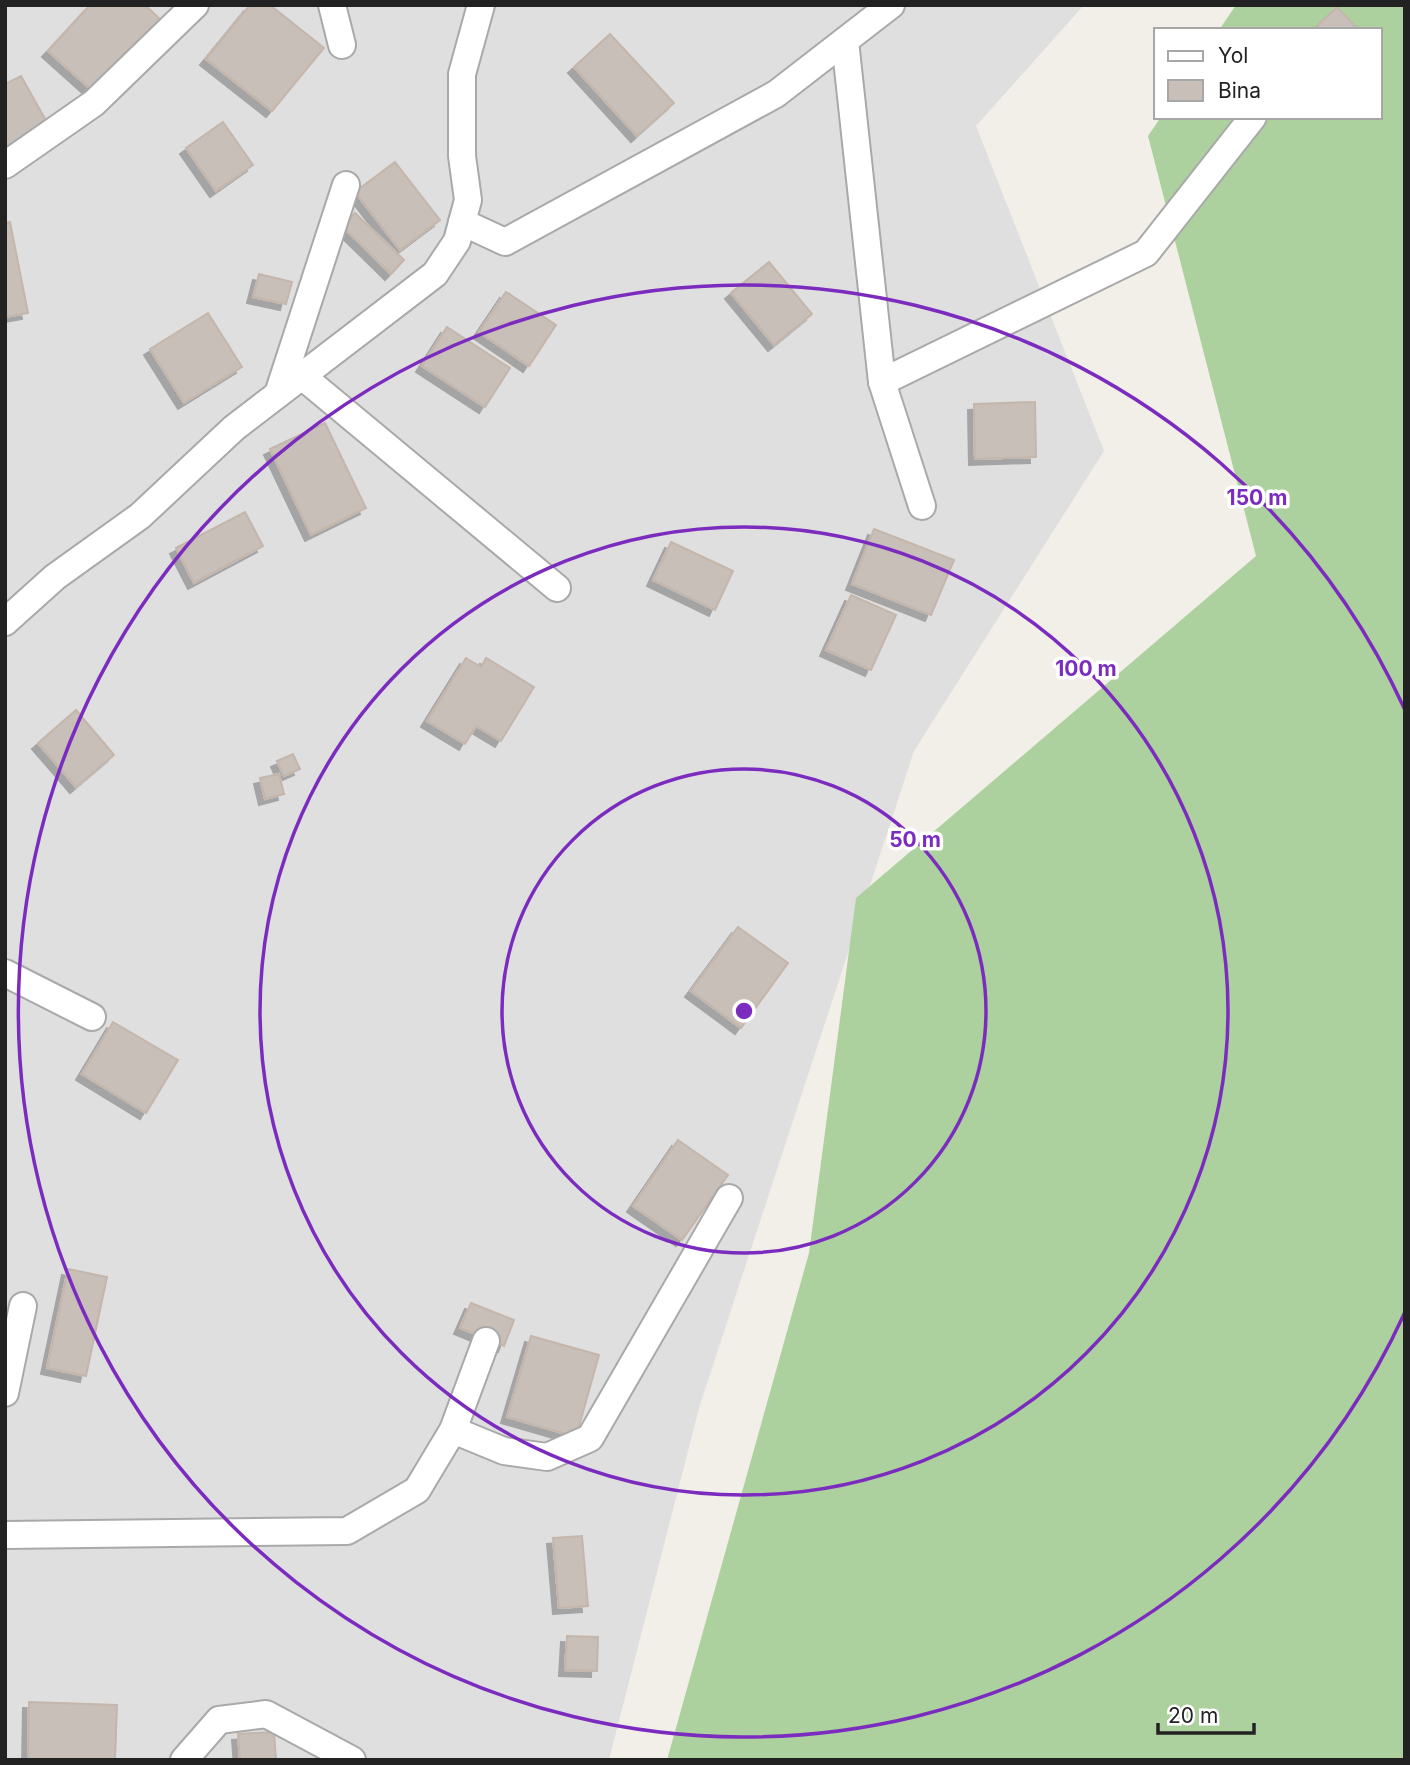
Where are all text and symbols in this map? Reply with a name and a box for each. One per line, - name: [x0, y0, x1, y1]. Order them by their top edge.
- legend: [1154, 28, 1382, 119]
- text: Yol: [1218, 43, 1248, 68]
- text: Bina: [1218, 78, 1261, 103]
- text: 150 m: [1227, 485, 1287, 510]
- text: 100 m: [1055, 656, 1117, 681]
- text: 50 m: [889, 827, 941, 852]
- centre of rings: [732, 999, 756, 1023]
- scale bar: [1158, 1692, 1254, 1736]
- text: 20 m: [1168, 1703, 1218, 1728]

